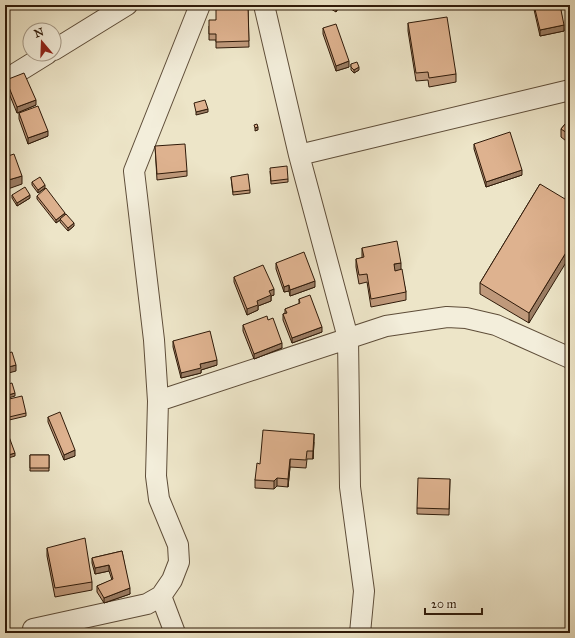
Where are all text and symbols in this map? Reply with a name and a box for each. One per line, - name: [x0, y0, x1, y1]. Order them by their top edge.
- north arrow: [22, 22, 62, 62]
- text: N: [32, 25, 46, 41]
- scale bar: [425, 590, 482, 616]
- text: 20 m: [431, 597, 457, 611]

